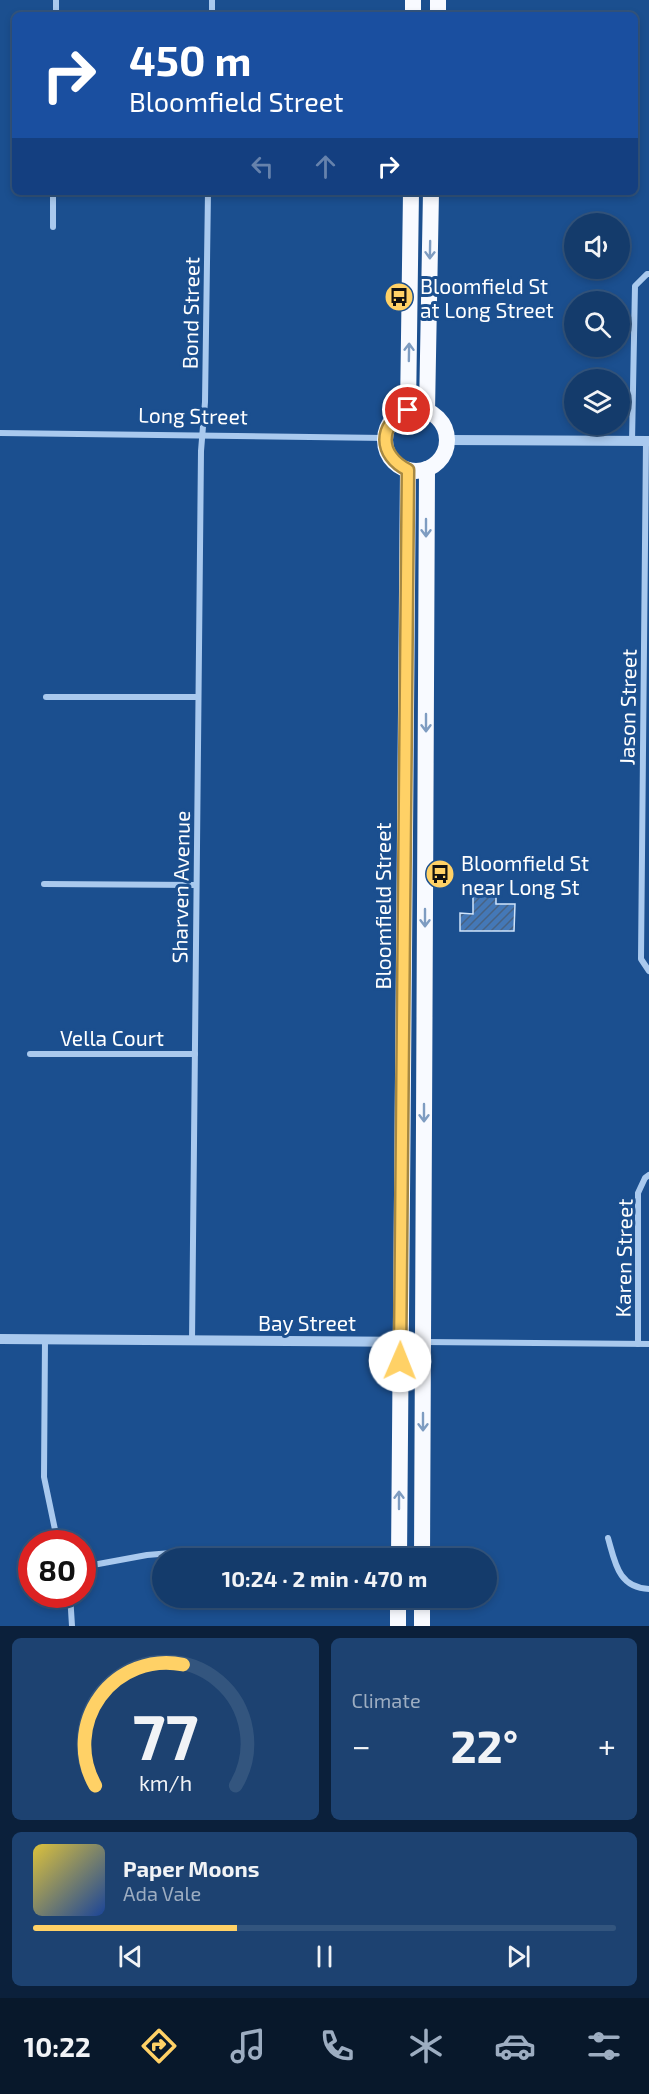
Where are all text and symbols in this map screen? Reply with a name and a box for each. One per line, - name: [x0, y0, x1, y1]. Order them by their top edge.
- text: 450 m: [129, 34, 252, 84]
- icon: right: [30, 36, 108, 114]
- text: Bloomfield Street: [129, 85, 344, 117]
- icon: left: [246, 150, 279, 183]
- icon: ahead: [309, 150, 342, 183]
- icon: right: [372, 150, 405, 183]
- map controls: [564, 213, 630, 435]
- button: sound: [564, 213, 630, 279]
- one-way arrow: [424, 240, 436, 260]
- street label: Bond Street: [177, 257, 203, 369]
- place label: Bloomfield St at Long Street: [420, 273, 554, 322]
- bus stop icon: Bloomfield St at Long Street: [383, 281, 415, 313]
- button: search: [564, 291, 630, 357]
- one-way arrow: [403, 342, 415, 362]
- button: layers: [564, 369, 630, 435]
- pin: [382, 384, 433, 435]
- icon: arrive: [391, 393, 424, 426]
- street label: Long Street: [138, 402, 248, 428]
- one-way arrow: [420, 517, 432, 537]
- street label: Jason Street: [613, 649, 641, 765]
- one-way arrow: [420, 712, 432, 732]
- street label: Sharven Avenue: [166, 810, 194, 964]
- street label: Bloomfield Street: [370, 823, 395, 989]
- place label: Bloomfield St near Long St: [461, 850, 589, 899]
- bus stop icon: Bloomfield St near Long St: [424, 858, 456, 890]
- one-way arrow: [419, 907, 431, 927]
- street label: Vella Court: [60, 1025, 164, 1050]
- one-way arrow: [418, 1102, 430, 1122]
- street label: Karen Street: [609, 1198, 637, 1318]
- street label: Bay Street: [258, 1310, 356, 1335]
- position arrow: [368, 1329, 432, 1393]
- one-way arrow: [417, 1411, 429, 1431]
- one-way arrow: [393, 1491, 405, 1511]
- speed limit sign: 80: [18, 1530, 96, 1608]
- text: 10:24 · 2 min · 470 m: [222, 1565, 427, 1591]
- text: Climate: [352, 1688, 421, 1712]
- text: 77: [132, 1698, 198, 1773]
- text: 22°: [450, 1718, 518, 1772]
- text: −: [352, 1725, 371, 1765]
- text: +: [598, 1725, 616, 1765]
- text: km/h: [139, 1770, 192, 1795]
- text: Paper Moons: [123, 1855, 259, 1881]
- text: Ada Vale: [123, 1881, 201, 1905]
- icon: previous: [114, 1940, 147, 1973]
- icon: pause: [308, 1940, 341, 1973]
- icon: next: [502, 1940, 535, 1973]
- icon: directions: [138, 2025, 180, 2067]
- icon: music: [227, 2025, 269, 2067]
- icon: phone: [316, 2025, 358, 2067]
- icon: climate: [405, 2025, 447, 2067]
- icon: car: [494, 2025, 536, 2067]
- icon: filters: [583, 2025, 625, 2067]
- text: 10:22: [24, 2030, 91, 2062]

